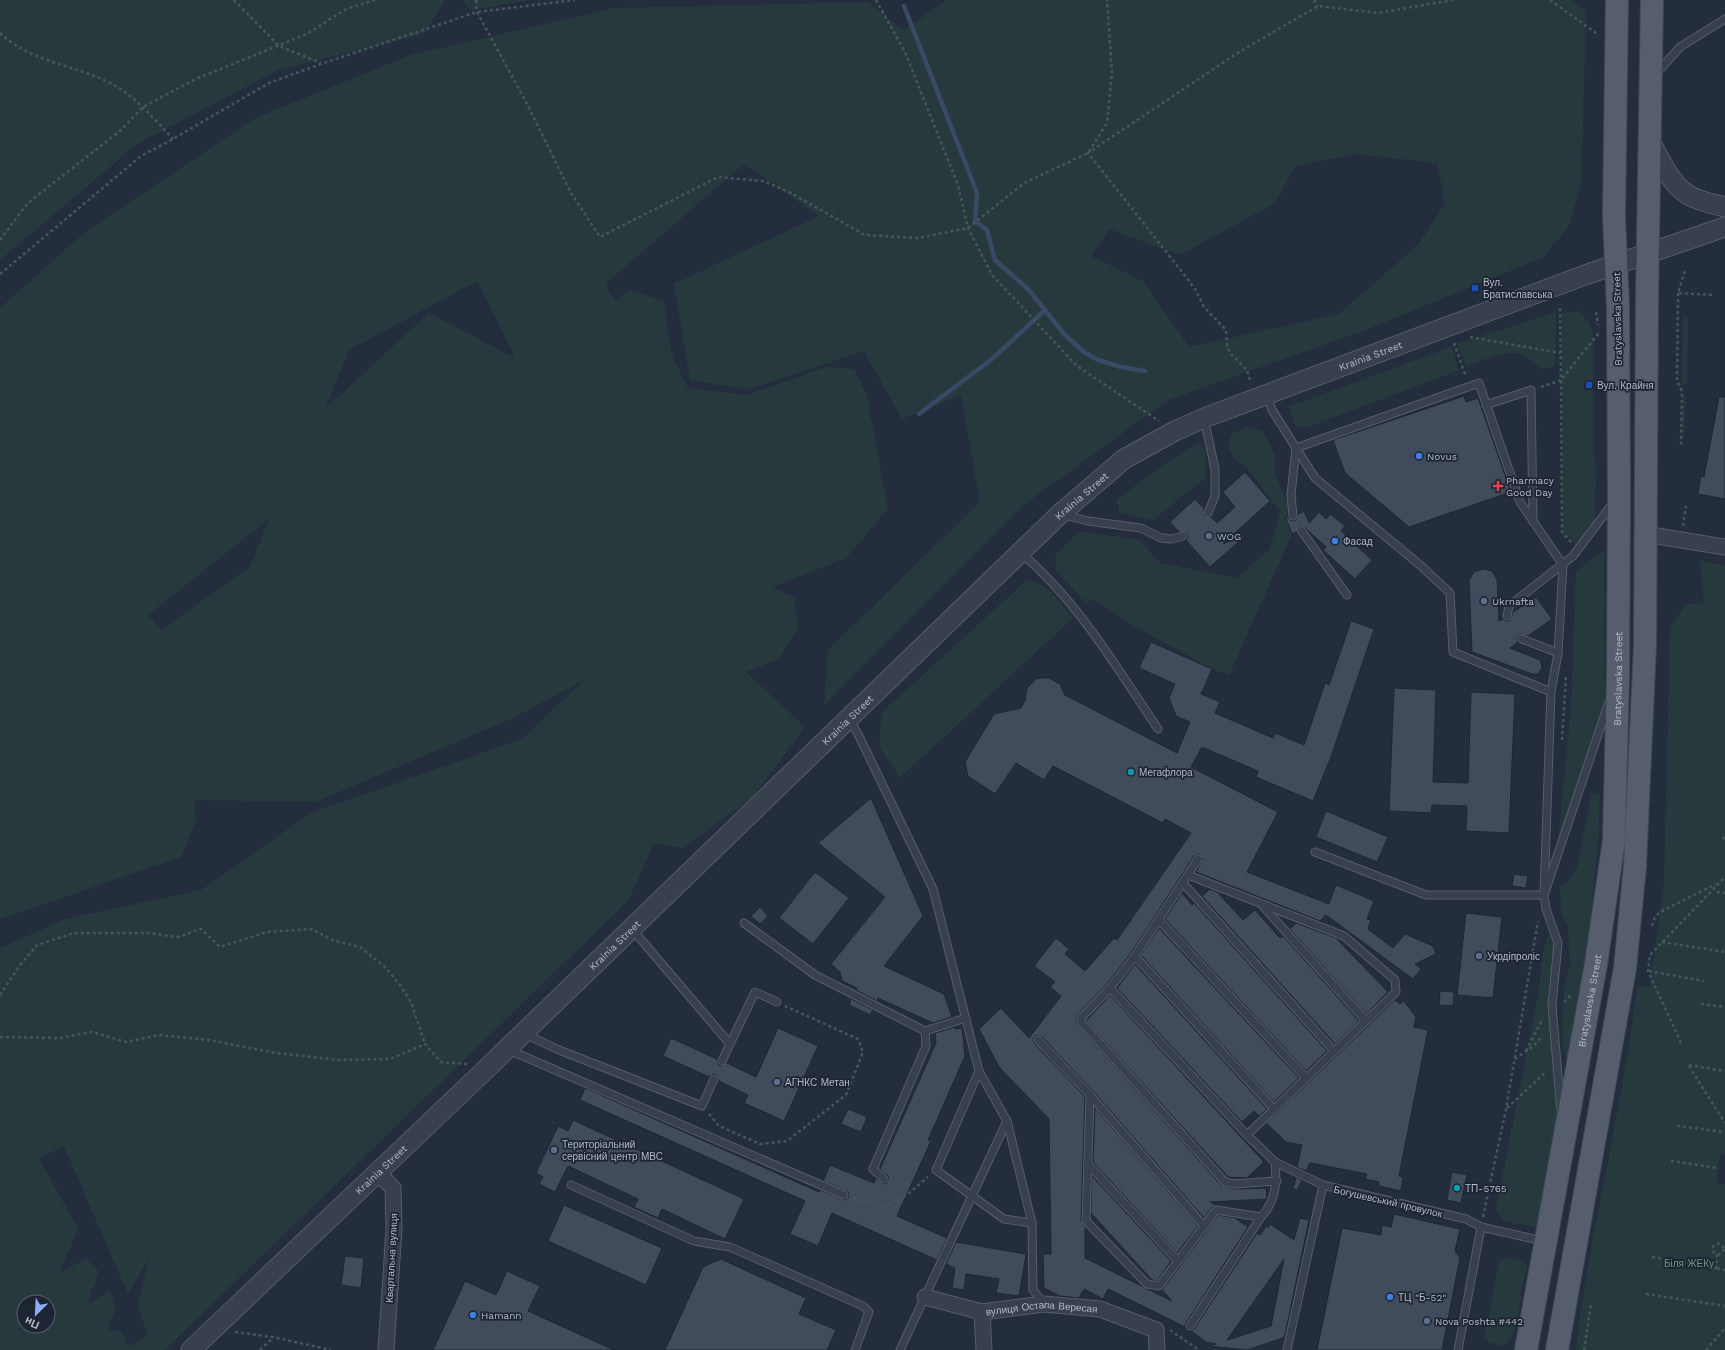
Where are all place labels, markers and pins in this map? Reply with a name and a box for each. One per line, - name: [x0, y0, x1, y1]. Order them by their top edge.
- place label: Вул. Братиславська: [1483, 277, 1553, 300]
- marker: Вул. Братиславська: [1470, 283, 1480, 293]
- marker: Вул. Крайня: [1584, 380, 1594, 390]
- place label: Вул. Крайня: [1597, 380, 1654, 391]
- marker: Novus: [1414, 451, 1424, 461]
- place label: Novus: [1427, 451, 1457, 462]
- place label: Pharmacy Good Day: [1506, 475, 1555, 498]
- marker: Pharmacy Good Day: [1493, 481, 1503, 491]
- marker: WOG: [1204, 531, 1214, 541]
- place label: WOG: [1217, 531, 1241, 542]
- marker: Фасад: [1330, 536, 1340, 546]
- place label: Фасад: [1343, 536, 1373, 547]
- marker: Ukrnafta: [1479, 596, 1489, 606]
- place label: Ukrnafta: [1492, 596, 1534, 607]
- marker: Мегафлора: [1126, 767, 1136, 777]
- place label: Мегафлора: [1139, 767, 1193, 778]
- marker: Укрдіпроліс: [1474, 951, 1484, 961]
- place label: Укрдіпроліс: [1487, 951, 1540, 962]
- marker: АГНКС Метан: [772, 1077, 782, 1087]
- place label: АГНКС Метан: [785, 1077, 850, 1088]
- place label: Територіальний сервісний центр МВС: [562, 1139, 663, 1162]
- marker: Територіальний сервісний центр МВС: [549, 1145, 559, 1155]
- marker: ТП-5765: [1452, 1183, 1462, 1193]
- place label: ТП-5765: [1465, 1183, 1507, 1194]
- marker: ТЦ "Б-52": [1385, 1292, 1395, 1302]
- place label: ТЦ "Б-52": [1398, 1292, 1446, 1303]
- marker: Hamann: [468, 1310, 478, 1320]
- place label: Hamann: [481, 1310, 522, 1321]
- marker: Nova Poshta #442: [1422, 1316, 1432, 1326]
- place label: Nova Poshta #442: [1435, 1316, 1523, 1327]

